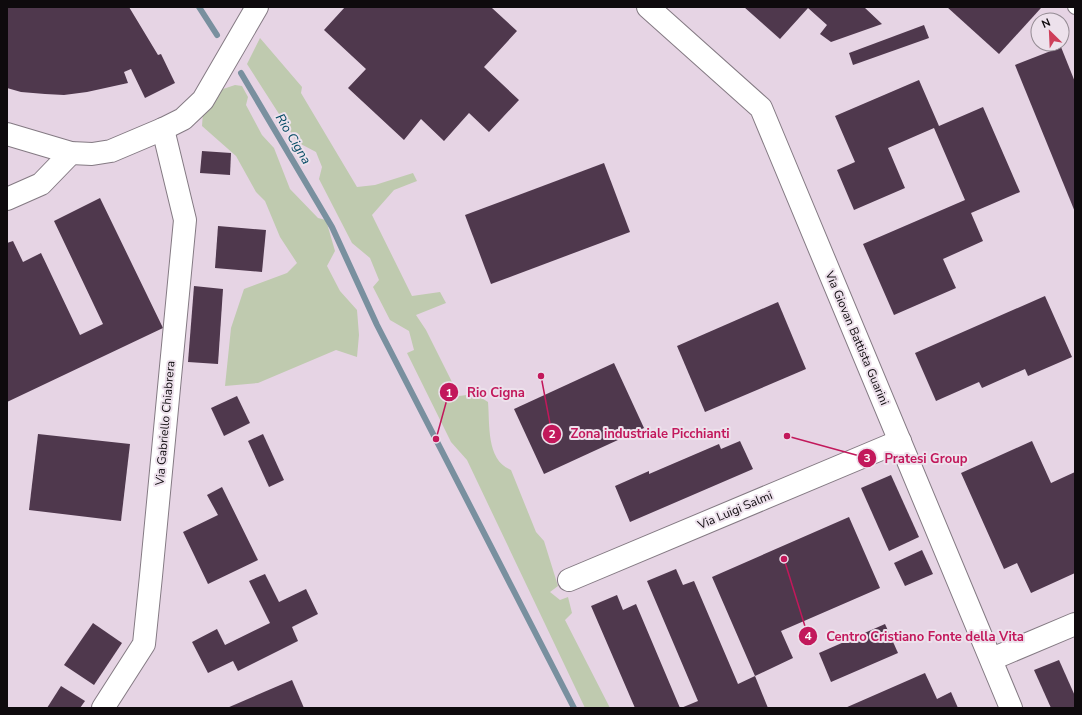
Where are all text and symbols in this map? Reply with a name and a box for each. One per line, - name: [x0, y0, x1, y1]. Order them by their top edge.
- north arrow: [1030, 12, 1070, 52]
- text: N: [1039, 15, 1053, 32]
- water label: Rio Cigna: [271, 110, 315, 168]
- street label: Via Giovan Battista Guarini: [821, 268, 893, 408]
- street label: Via Gabriello Chiabrera: [151, 360, 178, 487]
- callout: Rio Cigna: [439, 380, 533, 405]
- text: Rio Cigna: [467, 384, 525, 402]
- text: 1: [445, 385, 453, 401]
- callout: Zona industriale Picchianti: [542, 421, 737, 446]
- text: Zona industriale Picchianti: [571, 425, 729, 443]
- text: 2: [548, 426, 556, 442]
- callout: Pratesi Group: [857, 446, 976, 471]
- text: 3: [863, 450, 871, 466]
- text: Pratesi Group: [884, 450, 968, 468]
- street label: Via Luigi Salmi: [694, 487, 775, 533]
- callout: Centro Cristiano Fonte della Vita: [798, 624, 1032, 649]
- text: 4: [804, 628, 812, 644]
- text: Centro Cristiano Fonte della Vita: [826, 628, 1024, 646]

